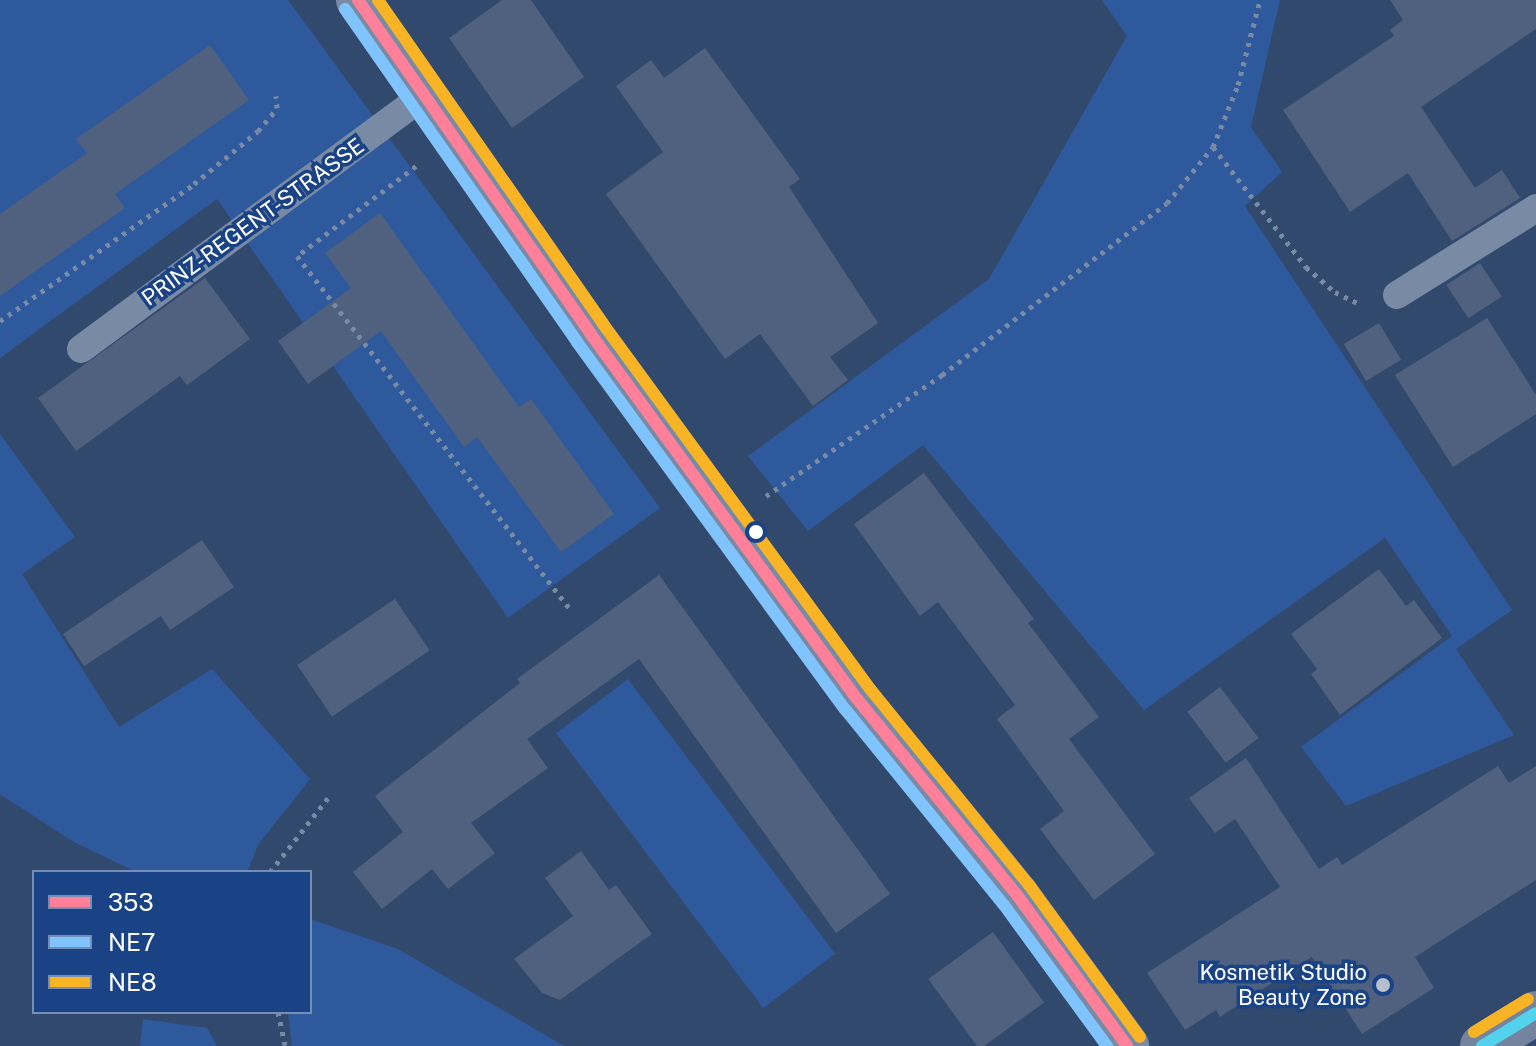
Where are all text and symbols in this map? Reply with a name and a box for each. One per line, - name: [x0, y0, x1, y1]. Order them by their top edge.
- street label: PRINZ-REGENT-STRASSE: [137, 132, 369, 312]
- unlabelled marker: [748, 524, 764, 540]
- legend: [32, 870, 312, 1014]
- text: 353: [108, 888, 154, 916]
- text: NE7: [108, 928, 155, 956]
- place label: Kosmetik Studio Beauty Zone: [1200, 959, 1367, 1010]
- text: NE8: [108, 968, 157, 996]
- marker: Kosmetik Studio Beauty Zone: [1374, 976, 1392, 994]

